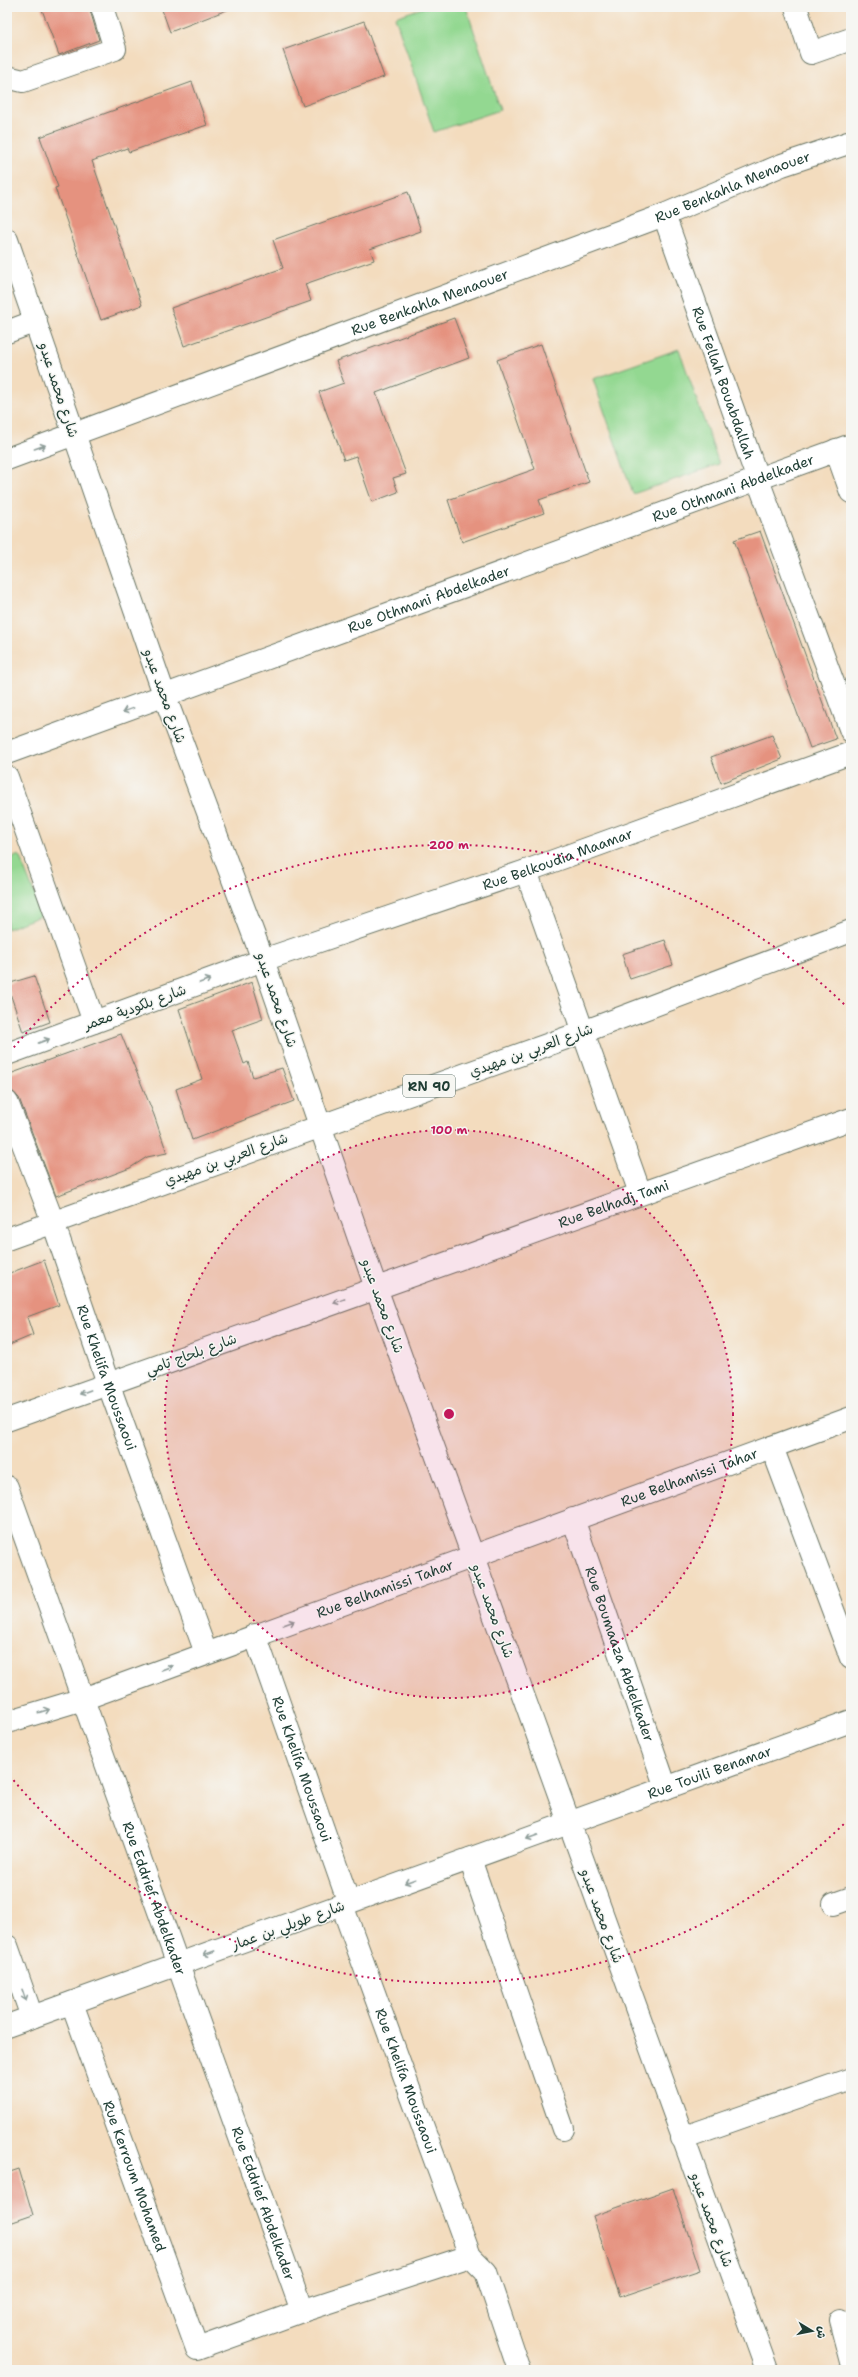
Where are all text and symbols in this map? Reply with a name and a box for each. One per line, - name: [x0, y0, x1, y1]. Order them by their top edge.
- street label: Rue Benkahla Menaouer: [652, 147, 813, 227]
- street label: Rue Benkahla Menaouer: [349, 264, 511, 339]
- street label: Rue Fellah Bouabdallah: [688, 304, 759, 461]
- street label: شارع محمد عبدو: [34, 339, 83, 440]
- one-way arrow: [34, 443, 47, 450]
- street label: Rue Othmani Abdelkader: [650, 450, 817, 526]
- street label: Rue Othmani Abdelkader: [345, 561, 513, 637]
- street label: شارع محمد عبدو: [138, 645, 190, 746]
- one-way arrow: [122, 706, 134, 714]
- street label: Rue Belkoudia Maamar: [480, 824, 635, 894]
- text: 200 m: [429, 837, 469, 853]
- street label: شارع محمد عبدو: [251, 949, 302, 1050]
- one-way arrow: [199, 977, 211, 985]
- street label: شارع بلكودية معمر: [80, 980, 189, 1035]
- street label: شارع العربي بن مهيدي: [467, 1019, 597, 1084]
- one-way arrow: [37, 1036, 49, 1044]
- road number: RN 90: [403, 1075, 455, 1097]
- text: 100 m: [431, 1122, 468, 1138]
- street label: شارع العربي بن مهيدي: [162, 1128, 292, 1193]
- street label: Rue Belhadj Tami: [556, 1176, 671, 1232]
- street label: شارع محمد عبدو: [356, 1255, 408, 1356]
- one-way arrow: [333, 1297, 345, 1305]
- street label: Rue Khelifa Moussaoui: [73, 1302, 141, 1453]
- street label: شارع بلحاج تامي: [143, 1329, 240, 1383]
- one-way arrow: [79, 1388, 91, 1396]
- centre of rings: [442, 1407, 456, 1421]
- street label: Rue Belhamissi Tahar: [618, 1444, 761, 1510]
- street label: Rue Belhamissi Tahar: [314, 1555, 456, 1622]
- street label: شارع محمد عبدو: [466, 1560, 518, 1661]
- street label: Rue Boumaaza Abdelkader: [581, 1564, 658, 1744]
- one-way arrow: [282, 1619, 295, 1626]
- one-way arrow: [160, 1663, 172, 1671]
- street label: Rue Khelifa Moussaoui: [268, 1694, 336, 1844]
- one-way arrow: [38, 1706, 50, 1714]
- street label: Rue Touili Benamar: [645, 1741, 774, 1803]
- street label: Rue Eddrief Abdelkader: [119, 1819, 190, 1978]
- one-way arrow: [527, 1833, 539, 1841]
- street label: شارع محمد عبدو: [575, 1865, 627, 1966]
- one-way arrow: [405, 1877, 417, 1885]
- street label: شارع طويلي بن عمار: [228, 1896, 348, 1958]
- one-way arrow: [203, 1950, 215, 1958]
- one-way arrow: [21, 1988, 28, 2001]
- street label: Rue Khelifa Moussaoui: [371, 2006, 441, 2156]
- street label: Rue Kerroum Mohamed: [99, 2098, 170, 2254]
- street label: Rue Eddrief Abdelkader: [228, 2124, 299, 2283]
- street label: شارع محمد عبدو: [685, 2169, 737, 2270]
- north arrow: [792, 2311, 832, 2351]
- text: ش: [813, 2325, 830, 2340]

